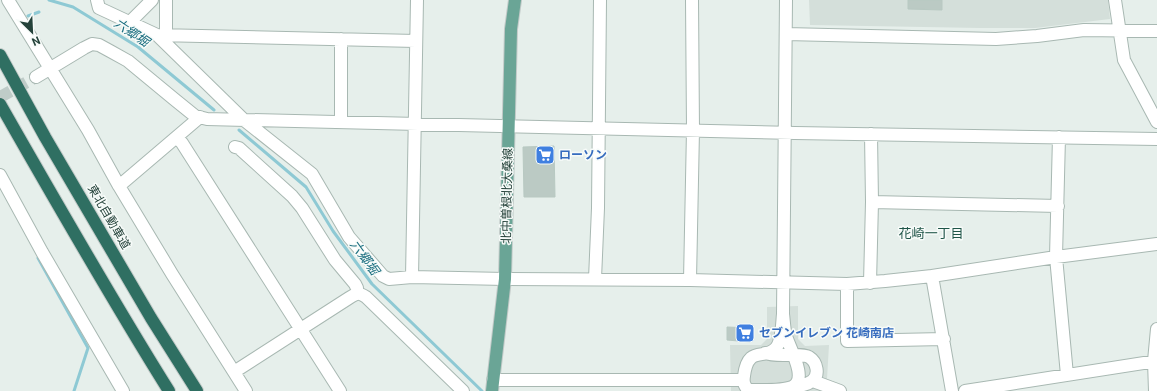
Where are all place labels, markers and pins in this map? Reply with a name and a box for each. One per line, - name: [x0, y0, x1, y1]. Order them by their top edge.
- supermarket icon: ローソン: [534, 144, 556, 166]
- place label: ローソン: [559, 148, 607, 162]
- supermarket icon: セブンイレブン 花崎南店: [734, 322, 756, 344]
- place label: セブンイレブン 花崎南店: [759, 326, 894, 340]

